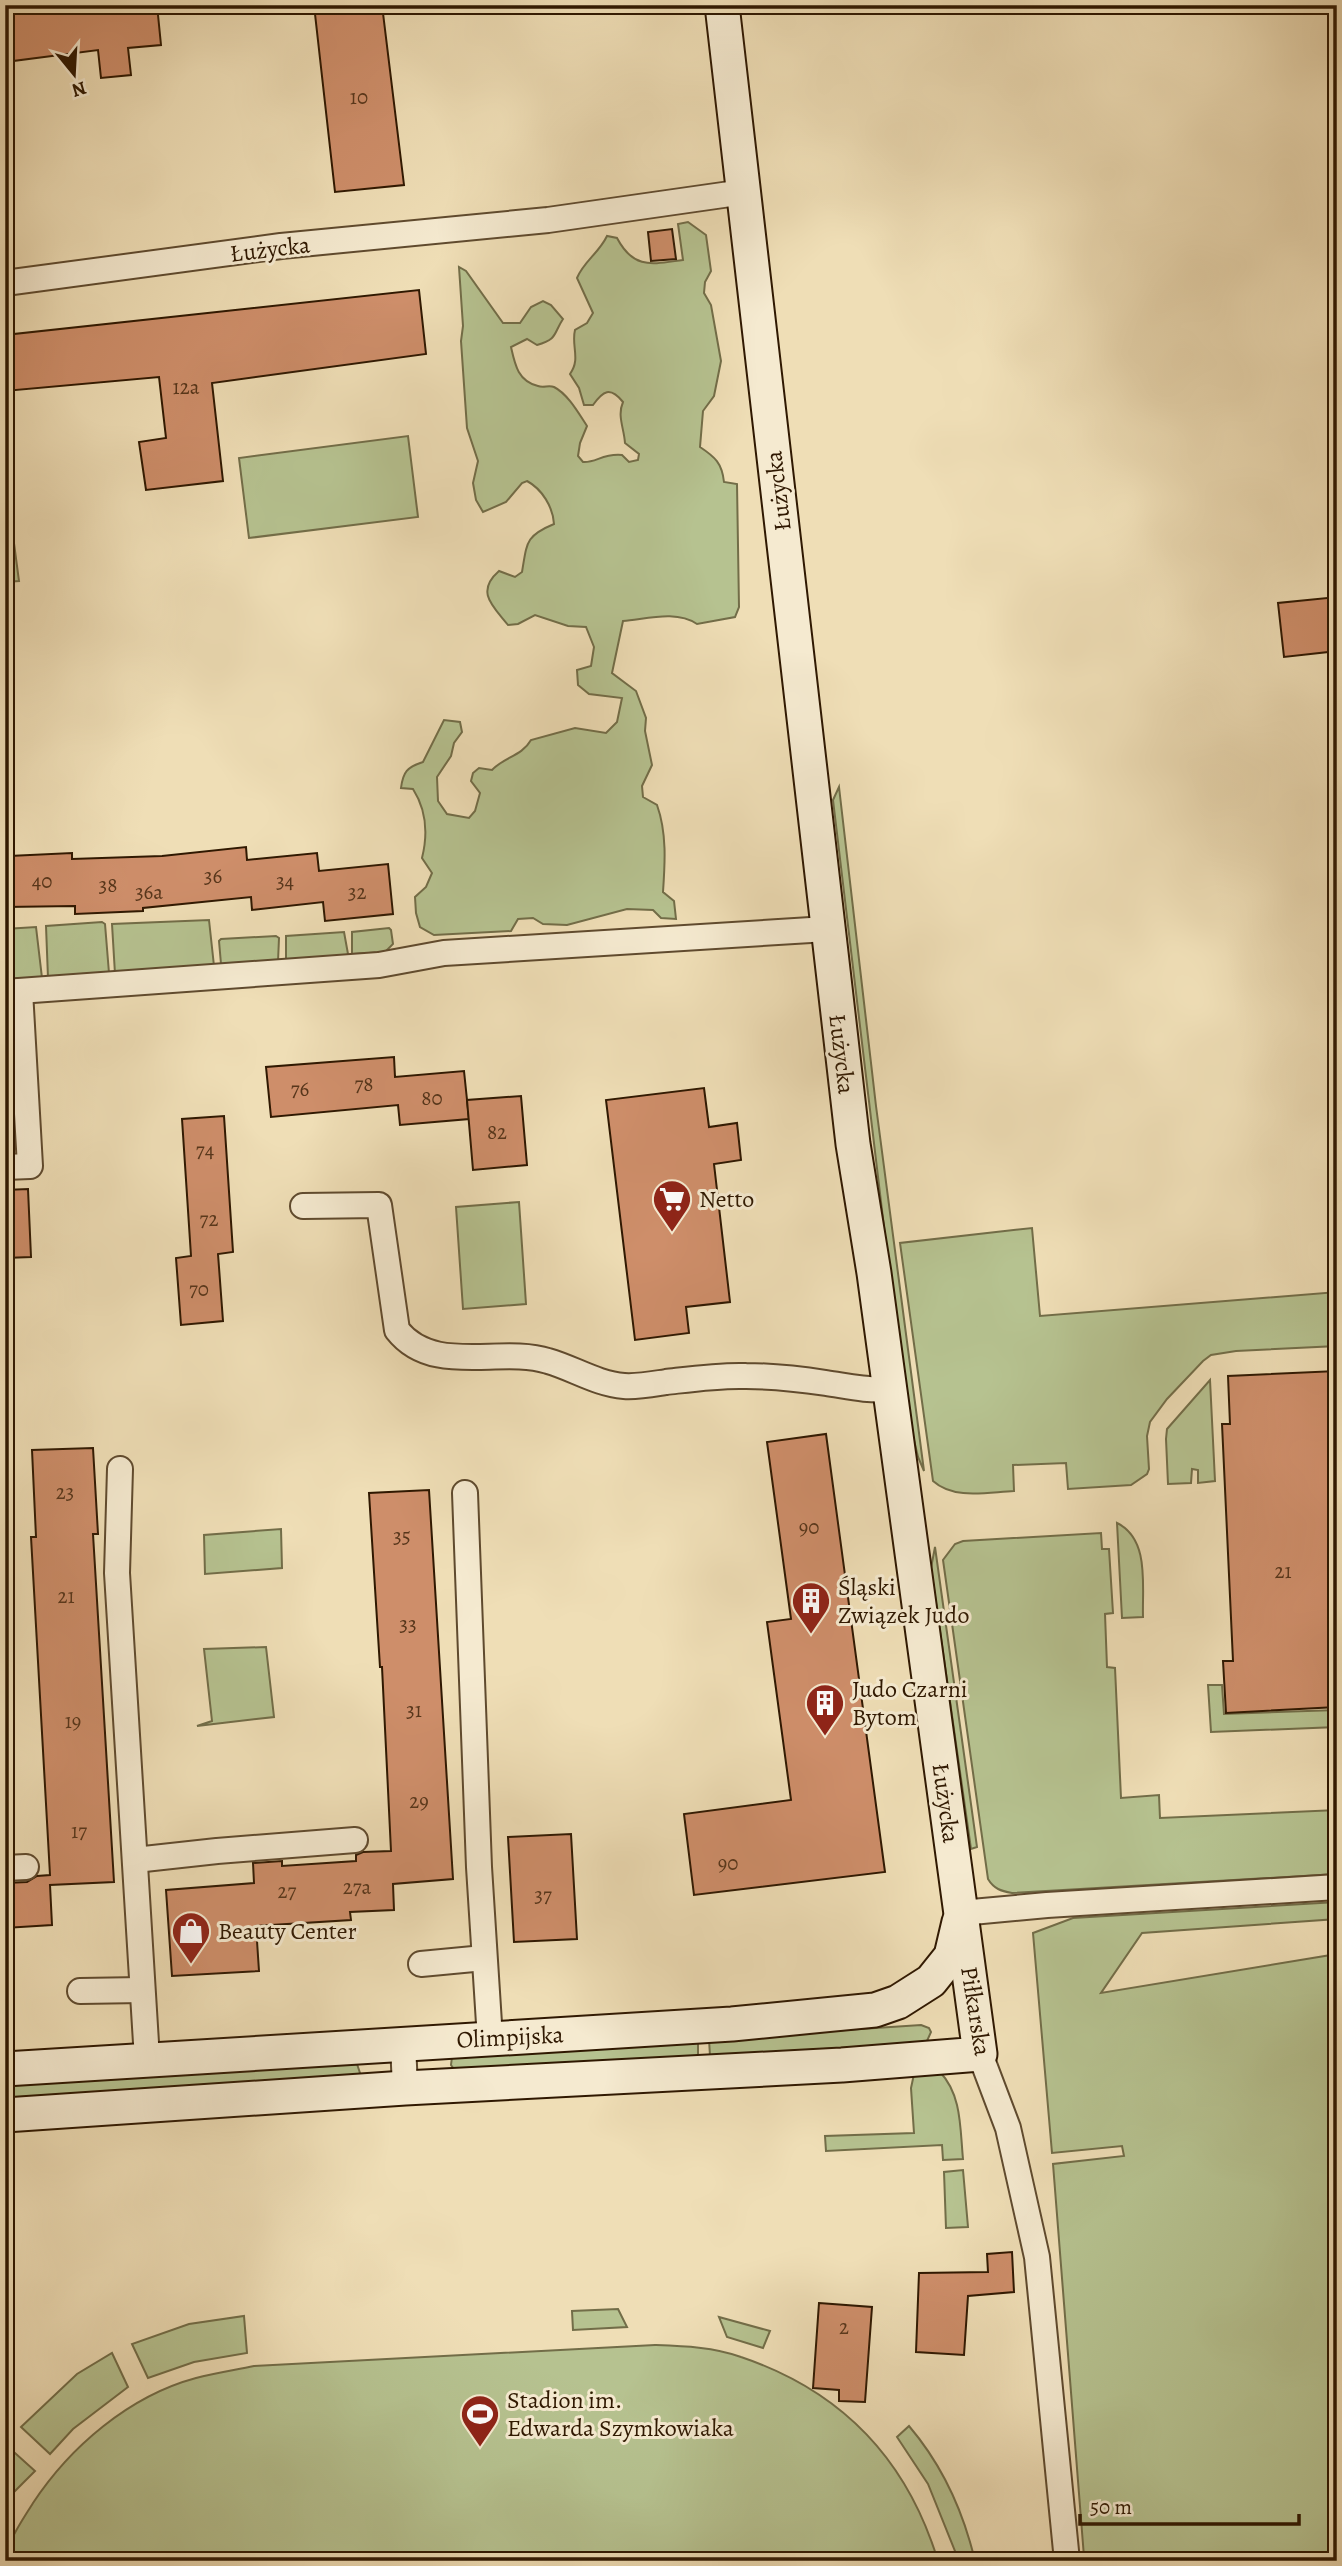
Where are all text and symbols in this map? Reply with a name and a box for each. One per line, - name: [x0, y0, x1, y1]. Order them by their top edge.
- north arrow: [38, 38, 108, 108]
- text: N: [68, 75, 90, 104]
- house number: 10: [350, 83, 368, 111]
- street label: Łużycka: [228, 228, 313, 270]
- house number: 12a: [173, 373, 200, 401]
- street label: Łużycka: [757, 448, 799, 533]
- house number: 36: [204, 862, 223, 890]
- house number: 40: [32, 867, 52, 895]
- house number: 34: [276, 867, 294, 895]
- house number: 38: [99, 871, 117, 899]
- house number: 36a: [135, 878, 163, 906]
- house number: 32: [348, 878, 366, 906]
- street label: Łużycka: [821, 1012, 863, 1097]
- house number: 78: [354, 1070, 374, 1098]
- house number: 76: [291, 1075, 310, 1103]
- house number: 80: [421, 1084, 443, 1112]
- house number: 82: [487, 1118, 507, 1146]
- house number: 74: [196, 1136, 214, 1164]
- supermarket icon: Netto: [651, 1178, 693, 1233]
- place label: Netto: [699, 1183, 754, 1215]
- house number: 72: [200, 1205, 218, 1233]
- house number: 70: [189, 1275, 209, 1303]
- house number: 23: [56, 1478, 74, 1506]
- house number: 90: [799, 1513, 819, 1541]
- house number: 35: [393, 1522, 411, 1550]
- house number: 21: [1274, 1557, 1292, 1585]
- place label: Śląski Związek Judo: [838, 1571, 969, 1631]
- building icon: Śląski Związek Judo: [790, 1580, 832, 1635]
- house number: 21: [57, 1582, 75, 1610]
- house number: 33: [399, 1610, 417, 1638]
- place label: Judo Czarni Bytom: [852, 1673, 968, 1733]
- building icon: Judo Czarni Bytom: [804, 1682, 846, 1737]
- house number: 31: [406, 1696, 422, 1724]
- house number: 19: [65, 1707, 81, 1735]
- street label: Łużycka: [925, 1761, 968, 1846]
- house number: 29: [409, 1787, 429, 1815]
- house number: 17: [71, 1817, 87, 1845]
- house number: 90: [718, 1849, 738, 1877]
- house number: 27a: [343, 1873, 371, 1901]
- house number: 27: [278, 1877, 297, 1905]
- house number: 37: [534, 1881, 552, 1909]
- shop icon: Beauty Center: [170, 1910, 212, 1965]
- place label: Beauty Center: [218, 1915, 357, 1947]
- street label: Piłkarska: [953, 1964, 999, 2059]
- street label: Olimpijska: [456, 2018, 565, 2056]
- house number: 2: [839, 2313, 849, 2341]
- place label: Stadion im. Edwarda Szymkowiaka: [507, 2384, 735, 2444]
- sports icon: Stadion im. Edwarda Szymkowiaka: [459, 2393, 501, 2448]
- scale bar: [1080, 2482, 1298, 2526]
- text: 50 m: [1090, 2493, 1132, 2521]

